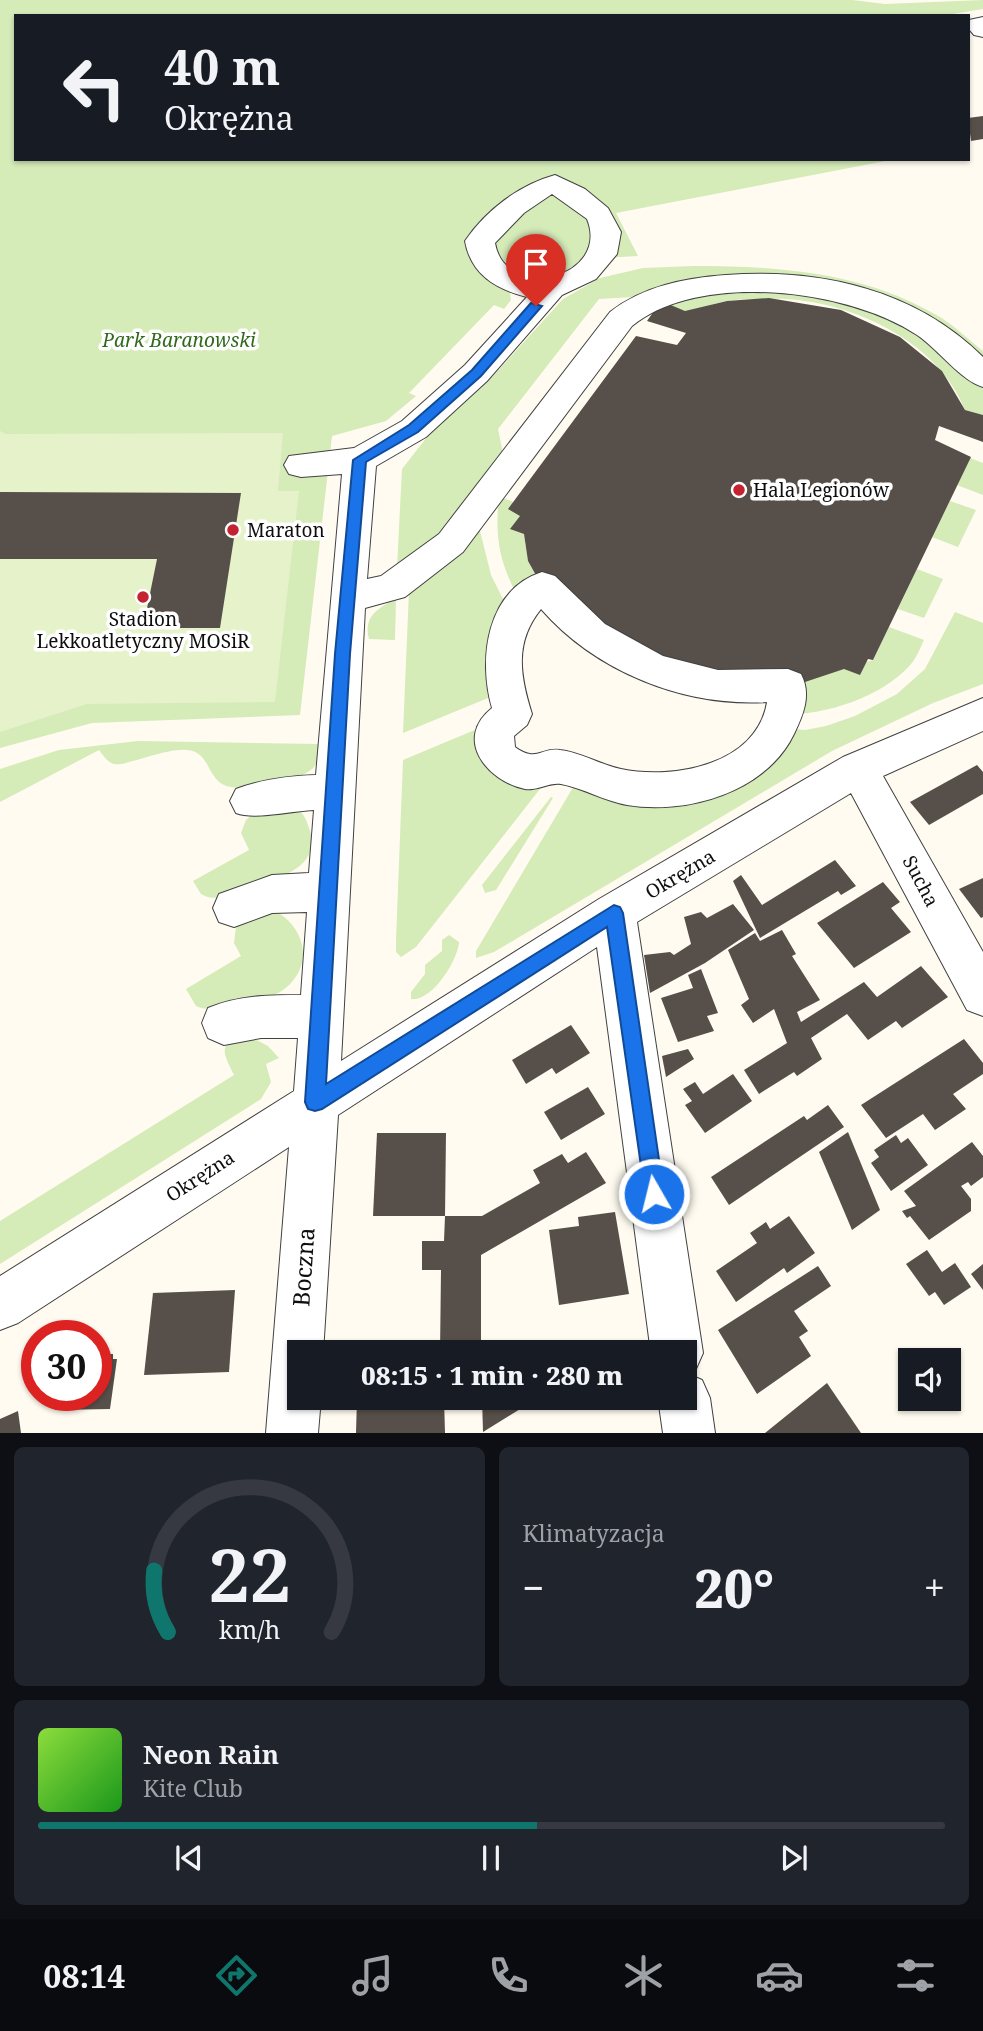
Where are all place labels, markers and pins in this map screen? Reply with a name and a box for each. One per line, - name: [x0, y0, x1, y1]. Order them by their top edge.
- pin: [506, 234, 566, 306]
- place label: Hala Legionów: [753, 477, 890, 503]
- marker: Hala Legionów: [731, 482, 747, 498]
- place label: Maraton: [247, 517, 325, 543]
- marker: Maraton: [225, 522, 241, 538]
- marker: Stadion Lekkoatletyczny MOSiR: [135, 589, 151, 605]
- place label: Stadion Lekkoatletyczny MOSiR: [36, 606, 250, 654]

